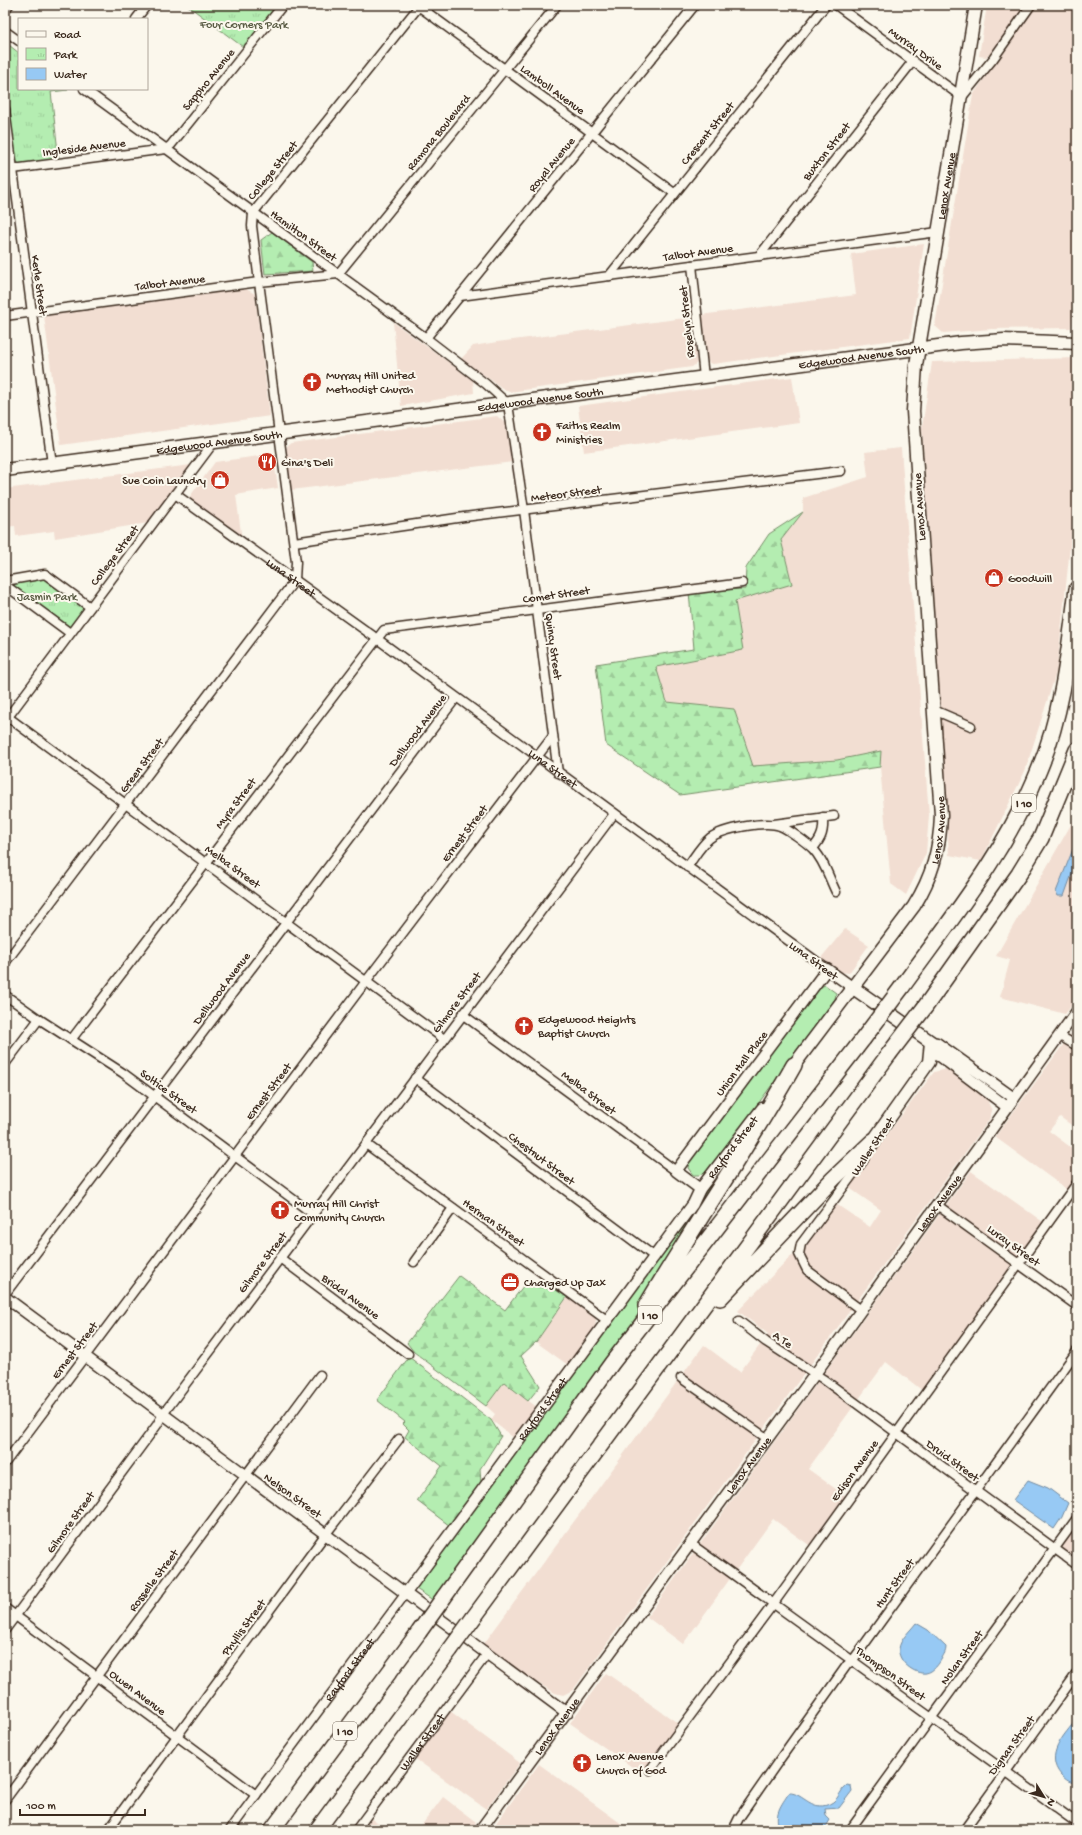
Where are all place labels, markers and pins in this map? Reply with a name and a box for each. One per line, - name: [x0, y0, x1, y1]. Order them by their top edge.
- place label: Murray Hill United Methodist Church: [326, 370, 416, 398]
- church icon: Murray Hill United Methodist Church: [301, 371, 323, 393]
- place label: Faiths Realm Ministries: [555, 420, 621, 448]
- church icon: Faiths Realm Ministries: [531, 421, 553, 443]
- restaurant icon: Gina's Deli: [256, 451, 278, 473]
- place label: Gina's Deli: [281, 457, 334, 471]
- shop icon: Sue Coin Laundry: [209, 469, 231, 491]
- place label: Sue Coin Laundry: [122, 475, 206, 489]
- shop icon: Goodwill: [983, 567, 1005, 589]
- place label: Goodwill: [1008, 573, 1053, 587]
- place label: Edgewood Heights Baptist Church: [537, 1014, 636, 1042]
- church icon: Edgewood Heights Baptist Church: [513, 1015, 535, 1037]
- place label: Murray Hill Christ Community Church: [294, 1198, 385, 1226]
- church icon: Murray Hill Christ Community Church: [269, 1199, 291, 1221]
- office icon: Charged Up Jax: [499, 1271, 521, 1293]
- place label: Charged Up Jax: [524, 1277, 606, 1291]
- place label: Lenox Avenue Church of God: [596, 1751, 667, 1779]
- church icon: Lenox Avenue Church of God: [571, 1752, 593, 1774]

